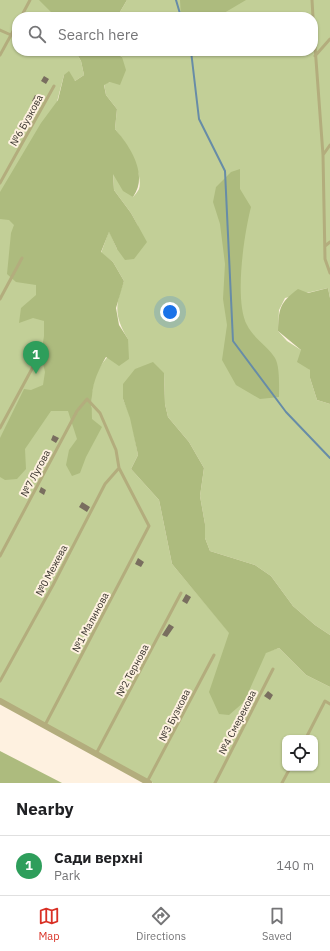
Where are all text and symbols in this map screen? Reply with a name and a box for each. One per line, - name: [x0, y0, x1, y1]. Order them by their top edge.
- search box: [12, 12, 318, 56]
- icon: search: [26, 23, 48, 45]
- text: Search here: [58, 25, 138, 44]
- street label: №6 Бузкова: [7, 92, 46, 148]
- your location: [160, 302, 180, 322]
- pin: 1: [23, 341, 49, 374]
- street label: №7 Лугова: [18, 447, 53, 499]
- street label: №0 Межева: [33, 542, 71, 598]
- street label: №1 Малинова: [69, 589, 112, 654]
- street label: №2 Тернова: [113, 641, 152, 699]
- street label: №3 Бузкова: [156, 686, 193, 743]
- street label: №4 Смерекова: [216, 687, 260, 757]
- map controls: [282, 735, 318, 771]
- button: locate: [282, 735, 318, 771]
- text: Nearby: [16, 798, 74, 820]
- text: Сади верхні: [54, 848, 143, 867]
- text: 1: [25, 857, 33, 874]
- text: 140 m: [276, 857, 314, 874]
- text: Park: [54, 867, 80, 884]
- tab: Map: [38, 905, 60, 943]
- tab: Directions: [136, 905, 186, 943]
- tab: Saved: [262, 905, 292, 943]

